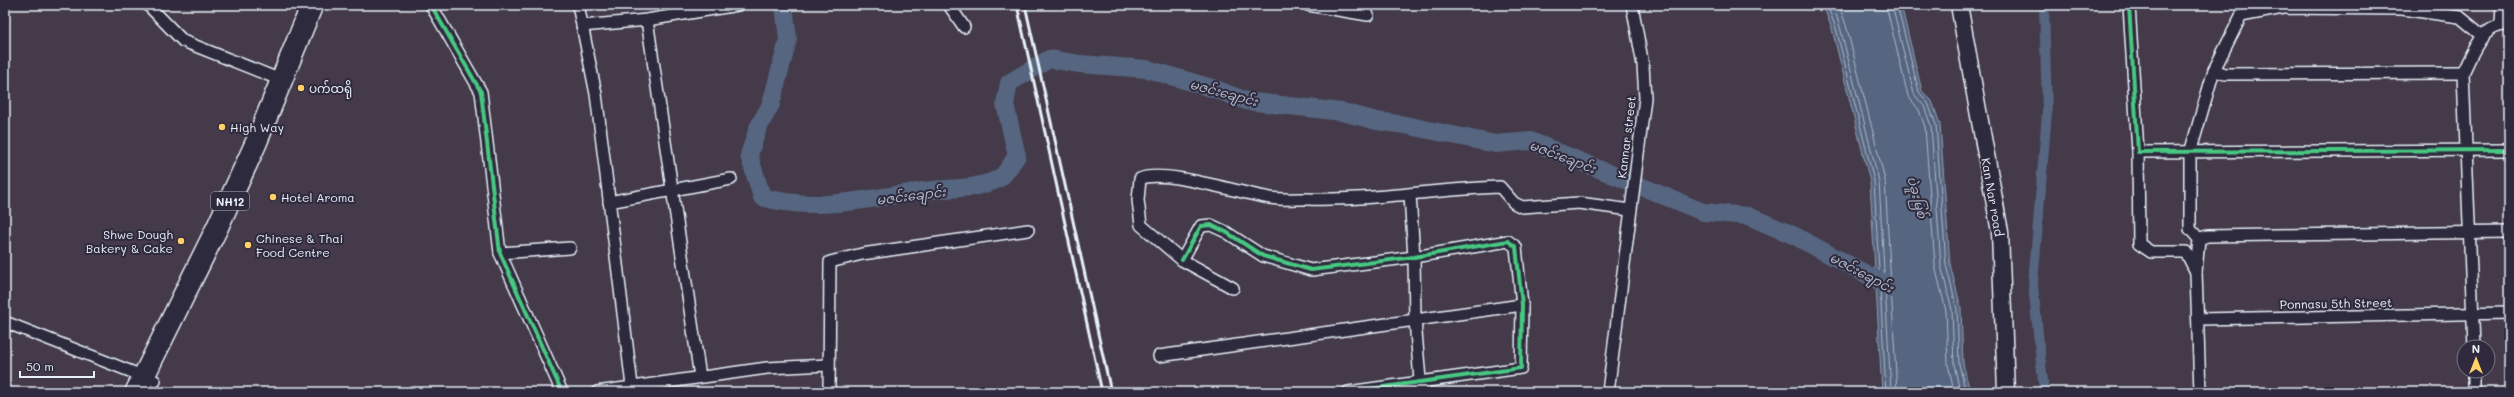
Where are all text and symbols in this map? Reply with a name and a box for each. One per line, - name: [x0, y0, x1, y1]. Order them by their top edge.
- water label: မဇင်းချောင်း: [1187, 75, 1261, 113]
- place label: ပက်ထရို: [309, 80, 352, 99]
- marker: ပက်ထရို: [296, 83, 306, 93]
- street label: Kannar street: [1613, 95, 1639, 179]
- place label: High Way: [230, 119, 284, 135]
- marker: High Way: [217, 122, 227, 132]
- water label: မဇင်းချောင်း: [1526, 136, 1600, 181]
- street label: Kan Nar road: [1978, 156, 2008, 238]
- water label: ပဲခူးမြစ်: [1900, 174, 1932, 222]
- water label: မဇင်းချောင်း: [875, 182, 949, 212]
- place label: Hotel Aroma: [281, 189, 355, 205]
- road number: NH12: [211, 192, 249, 210]
- marker: Hotel Aroma: [268, 192, 278, 202]
- place label: Shwe Dough Bakery & Cake: [86, 226, 173, 256]
- place label: Chinese & Thai Food Centre: [256, 230, 343, 260]
- marker: Shwe Dough Bakery & Cake: [176, 236, 186, 246]
- marker: Chinese & Thai Food Centre: [243, 240, 253, 250]
- water label: မဇင်းချောင်း: [1825, 248, 1898, 300]
- street label: Ponnasu 5th Street: [2280, 294, 2392, 312]
- north arrow: [2456, 339, 2496, 379]
- text: N: [2472, 341, 2480, 356]
- scale bar: [20, 353, 94, 379]
- text: 50 m: [26, 358, 54, 374]

